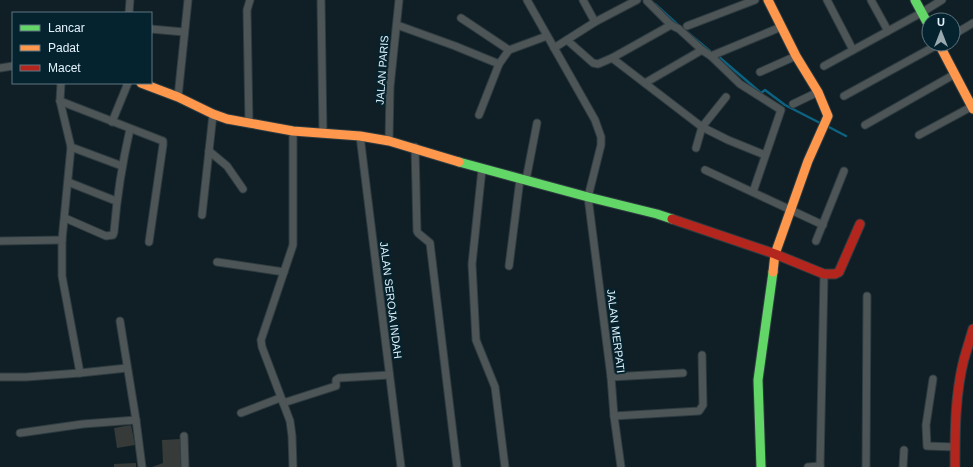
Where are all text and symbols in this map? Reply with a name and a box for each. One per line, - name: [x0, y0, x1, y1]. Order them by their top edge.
- legend: [12, 12, 152, 84]
- north arrow: [921, 12, 961, 52]
- text: U: [937, 16, 945, 28]
- text: Lancar: [48, 21, 85, 35]
- street label: JALAN PARIS: [374, 35, 390, 105]
- text: Padat: [48, 41, 80, 55]
- text: Macet: [48, 61, 81, 75]
- street label: JALAN SEROJA INDAH: [378, 241, 404, 359]
- street label: JALAN MERPATI: [605, 288, 627, 374]

